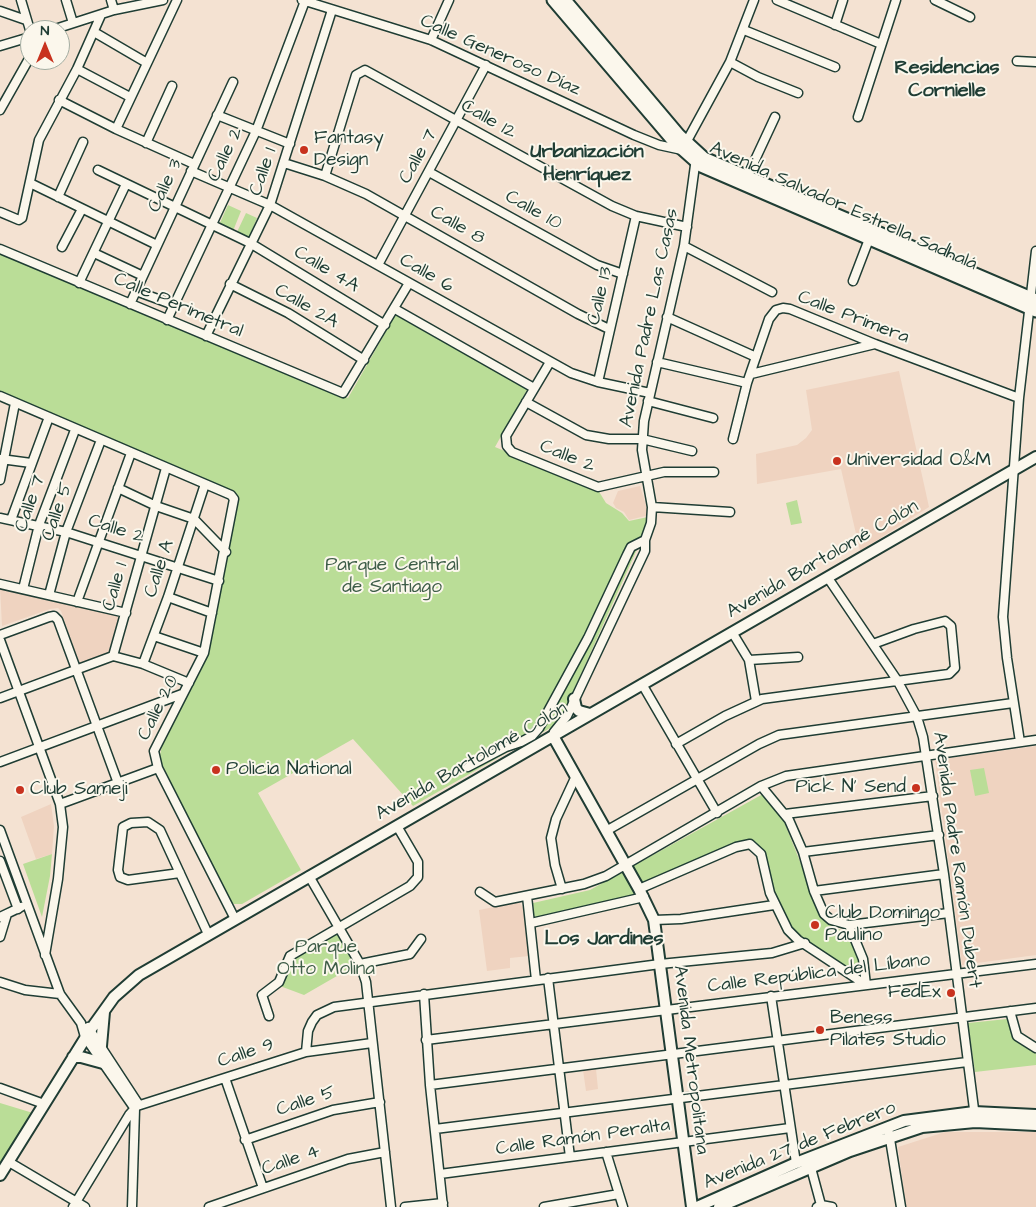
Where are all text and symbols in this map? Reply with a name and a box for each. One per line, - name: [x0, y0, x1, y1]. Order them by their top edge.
- street label: Calle Generoso Díaz: [416, 10, 584, 102]
- north arrow: [20, 20, 70, 70]
- text: N: [41, 21, 49, 41]
- district label: Residencias Cornielle: [894, 57, 1000, 104]
- street label: Calle 12: [456, 95, 520, 145]
- street label: Calle 2: [203, 124, 249, 186]
- street label: Calle 7: [395, 126, 443, 188]
- place label: Fantasy Design: [314, 128, 384, 172]
- street label: Avenida Salvador Estrella Sadhalá: [706, 138, 980, 276]
- district label: Urbanización Henríquez: [530, 141, 644, 188]
- marker: Fantasy Design: [298, 144, 310, 156]
- street label: Calle 1: [245, 145, 283, 199]
- street label: Calle 3: [144, 156, 188, 216]
- street label: Calle 10: [501, 186, 565, 236]
- street label: Calle 8: [426, 201, 488, 251]
- street label: Avenida Padre Las Casas: [616, 206, 684, 430]
- street label: Calle 4A: [289, 242, 363, 298]
- street label: Calle 6: [395, 249, 457, 299]
- street label: Calle 13: [583, 265, 619, 327]
- street label: Calle Perimetral: [110, 268, 246, 344]
- street label: Calle 2A: [270, 280, 342, 334]
- street label: Calle Primera: [794, 286, 912, 350]
- street label: Calle 2: [536, 436, 598, 478]
- place label: Universidad O&M: [847, 450, 991, 472]
- marker: Universidad O&M: [831, 455, 843, 467]
- street label: Calle 7: [11, 473, 51, 535]
- street label: Calle 5: [37, 480, 79, 544]
- street label: Avenida Bartolomé Colón: [723, 496, 923, 624]
- street label: Calle 2: [85, 510, 147, 550]
- street label: Calle A: [140, 537, 180, 601]
- park label: Parque Central de Santiago: [325, 555, 459, 599]
- street label: Calle 1: [98, 560, 134, 614]
- street label: Calle 20: [133, 672, 185, 744]
- street label: Avenida Bartolomé Colón: [372, 698, 572, 826]
- street label: Avenida Padre Ramón Dubert: [927, 730, 985, 990]
- place label: Policia National: [226, 759, 352, 781]
- marker: Policia National: [210, 764, 222, 776]
- place label: Pick N' Send: [795, 777, 906, 799]
- place label: Club Sameji: [30, 779, 128, 801]
- marker: Pick N' Send: [910, 782, 922, 794]
- marker: Club Sameji: [14, 784, 26, 796]
- place label: Club Domingo Paulino: [825, 903, 940, 947]
- marker: Club Domingo Paulino: [809, 919, 821, 931]
- district label: Los Jardines: [544, 928, 664, 952]
- park label: Parque Otto Molina: [277, 937, 375, 981]
- street label: Calle República del Líbano: [706, 949, 932, 999]
- street label: Avenida Metropolitana: [667, 964, 713, 1156]
- place label: FedEx: [888, 982, 941, 1004]
- marker: FedEx: [945, 987, 957, 999]
- place label: Beness Pilates Studio: [830, 1008, 946, 1052]
- marker: Beness Pilates Studio: [814, 1024, 826, 1036]
- street label: Calle 9: [215, 1034, 277, 1074]
- street label: Calle 5: [274, 1082, 338, 1122]
- street label: Avenida 27 de Febrero: [700, 1097, 900, 1195]
- street label: Calle Ramón Peralta: [494, 1114, 672, 1162]
- street label: Calle 4: [259, 1140, 323, 1182]

